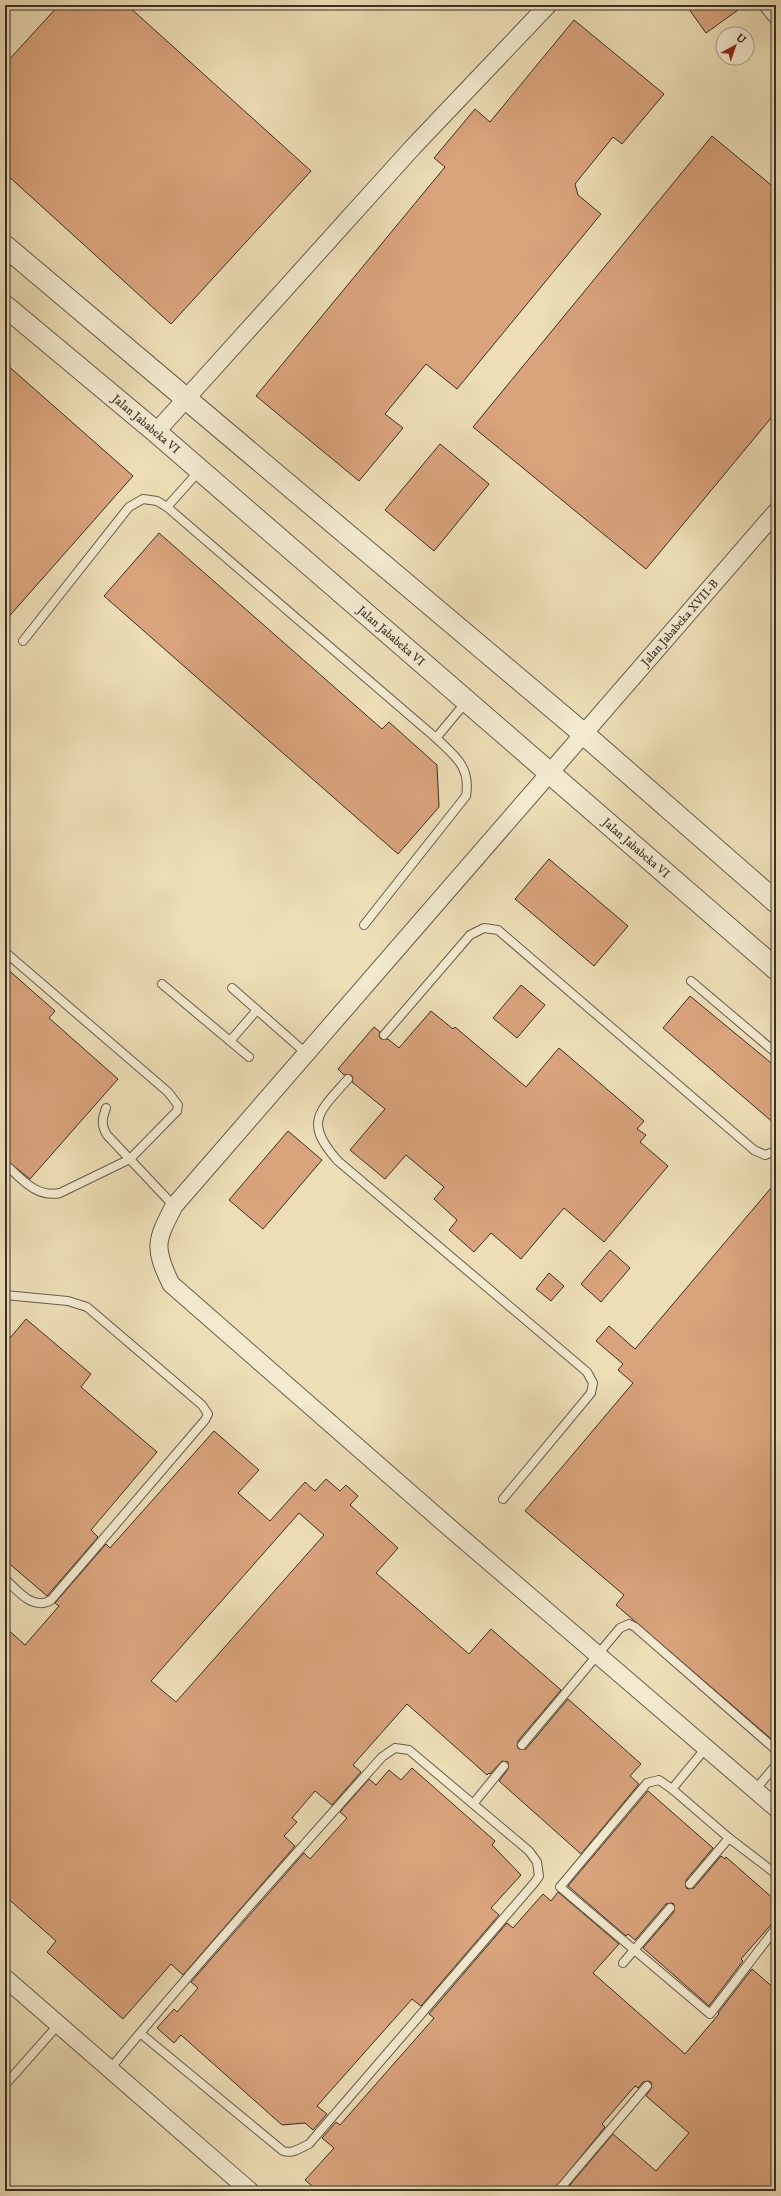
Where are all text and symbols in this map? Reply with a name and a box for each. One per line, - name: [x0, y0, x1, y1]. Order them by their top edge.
- north arrow: [715, 26, 755, 66]
- text: U: [733, 31, 749, 48]
- street label: Jalan Jababeka VI: [108, 390, 183, 457]
- street label: Jalan Jababeka XVII-B: [637, 576, 722, 670]
- street label: Jalan Jababeka VI: [354, 602, 428, 669]
- street label: Jalan Jababeka VI: [599, 814, 673, 881]

